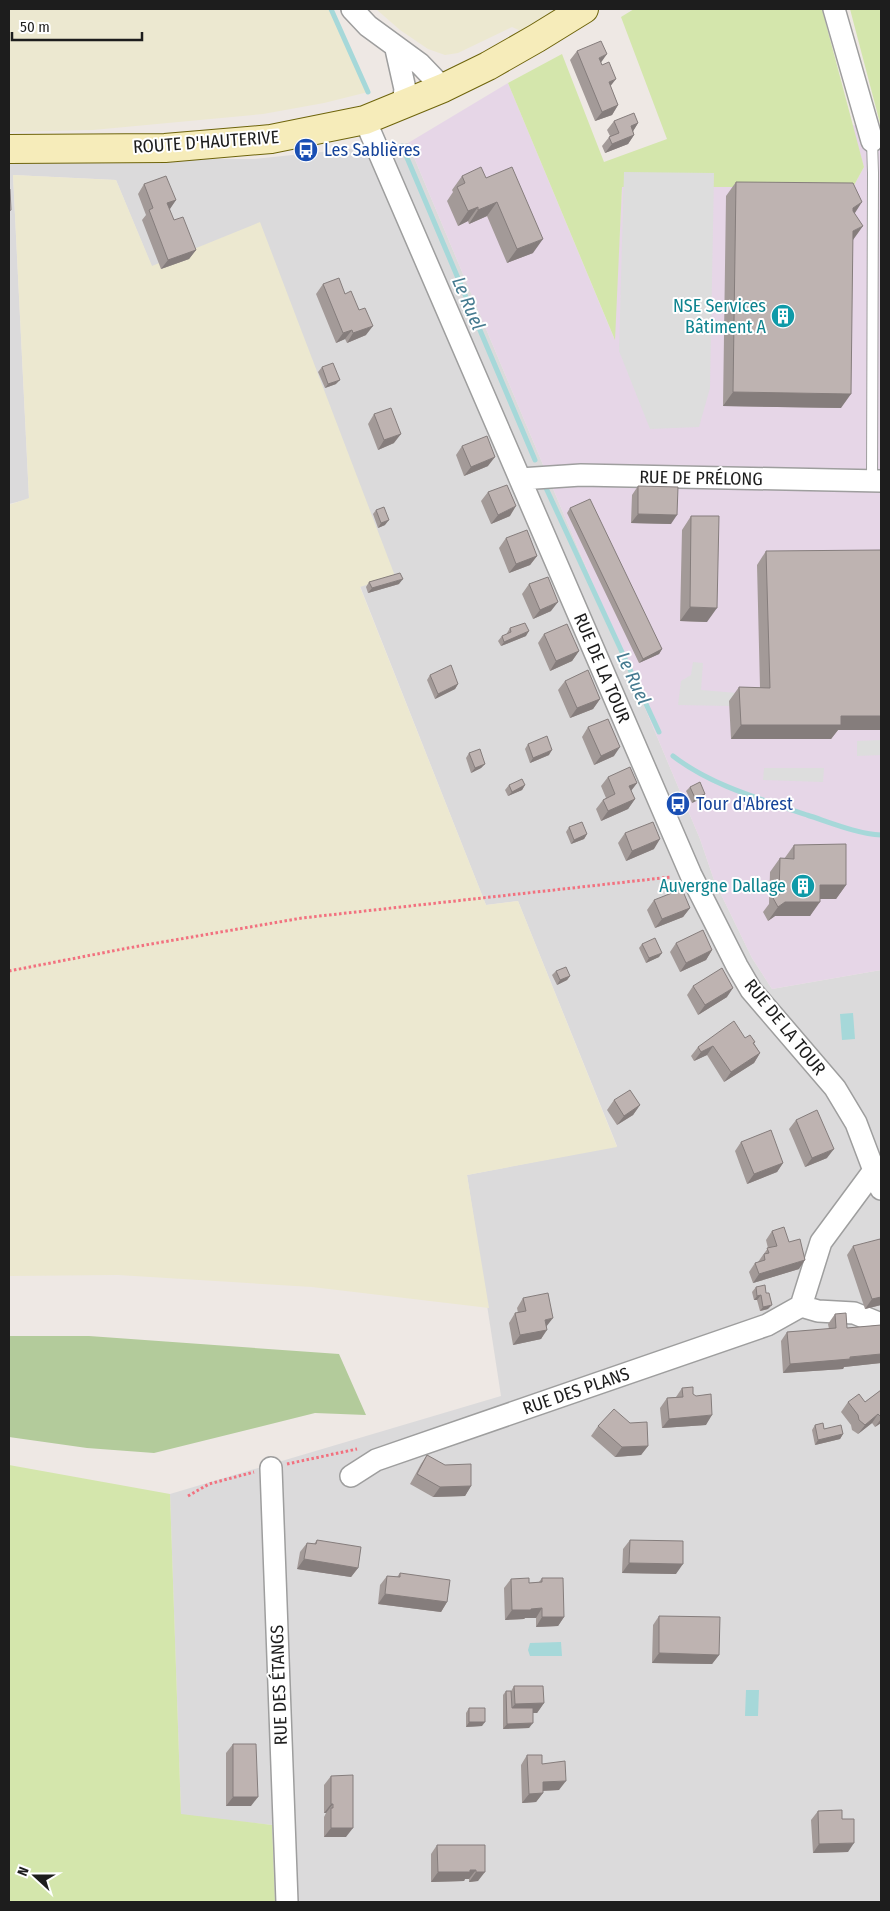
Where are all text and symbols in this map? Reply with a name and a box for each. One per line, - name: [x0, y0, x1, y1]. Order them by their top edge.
- scale bar: [12, 10, 142, 42]
- text: 50 m: [20, 18, 50, 36]
- street label: ROUTE D'HAUTERIVE: [132, 126, 280, 158]
- bus stop icon: Les Sablières: [293, 137, 319, 163]
- place label: Les Sablières: [324, 139, 421, 161]
- water label: Le Ruel: [447, 273, 490, 333]
- place label: NSE Services Bâtiment A: [673, 295, 767, 338]
- building icon: NSE Services Bâtiment A: [770, 303, 796, 329]
- street label: RUE DE PRÉLONG: [639, 465, 763, 490]
- street label: RUE DE LA TOUR: [569, 610, 635, 726]
- water label: Le Ruel: [611, 648, 656, 708]
- bus stop icon: Tour d'Abrest: [665, 791, 691, 817]
- place label: Tour d'Abrest: [696, 793, 793, 815]
- building icon: Auvergne Dallage: [790, 873, 816, 899]
- place label: Auvergne Dallage: [659, 875, 786, 897]
- street label: RUE DE LA TOUR: [740, 975, 831, 1080]
- street label: RUE DES PLANS: [520, 1362, 632, 1420]
- street label: RUE DES ÉTANGS: [265, 1624, 292, 1746]
- north arrow: [10, 1851, 60, 1901]
- text: N: [14, 1865, 33, 1878]

